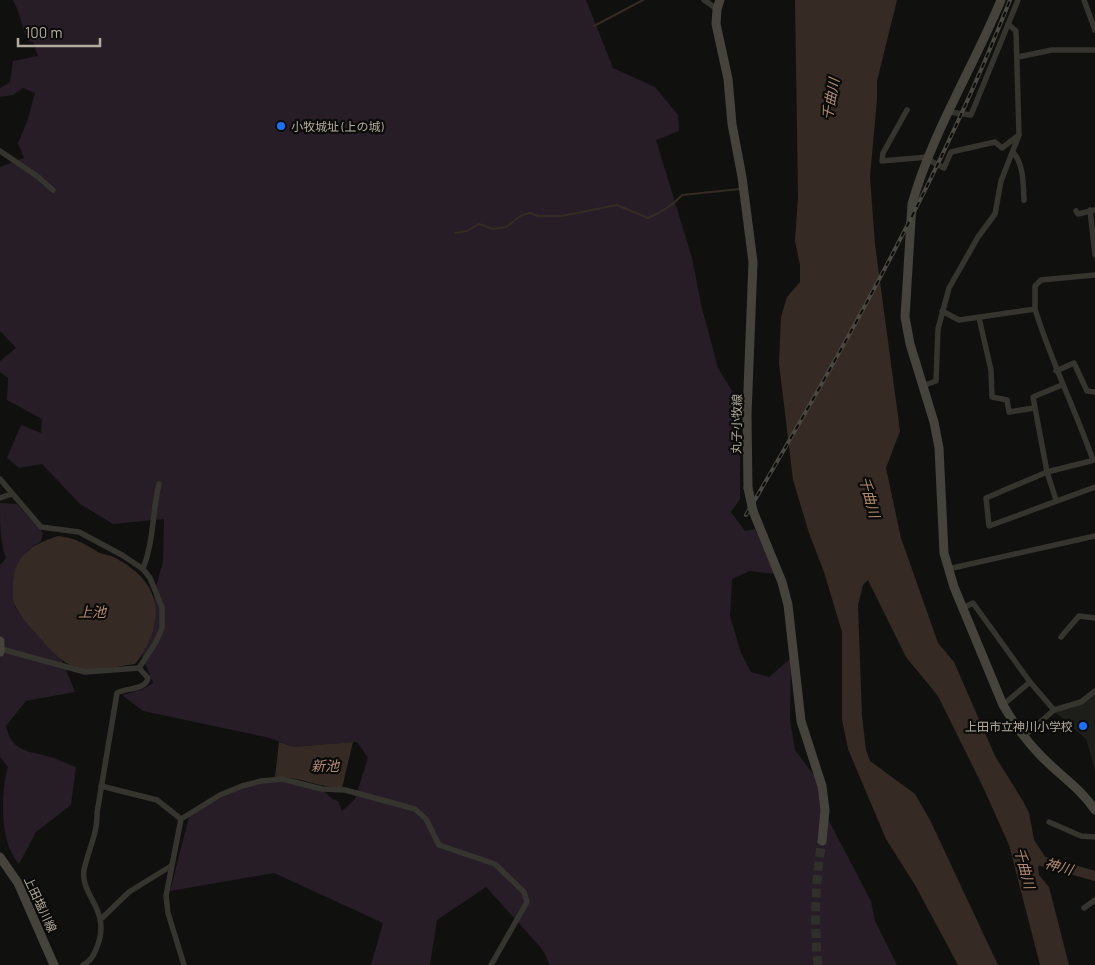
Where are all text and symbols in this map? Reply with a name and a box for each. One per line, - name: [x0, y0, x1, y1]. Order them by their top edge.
- scale bar: [18, 15, 100, 47]
- text: 100 m: [25, 23, 63, 41]
- water label: 千曲川: [818, 75, 842, 121]
- place label: 小牧城址 (上の城): [291, 119, 385, 133]
- marker: 小牧城址 (上の城): [275, 120, 287, 132]
- street label: 丸子小牧線: [728, 394, 744, 454]
- water label: 千曲川: [856, 475, 884, 521]
- water label: 上池: [78, 603, 108, 620]
- place label: 上田市立神川小学校: [965, 719, 1073, 733]
- marker: 上田市立神川小学校: [1077, 720, 1089, 732]
- water label: 新池: [311, 757, 341, 774]
- water label: 千曲川: [1011, 846, 1039, 892]
- water label: 神川: [1043, 854, 1077, 879]
- street label: 上田塩川線: [22, 874, 60, 934]

